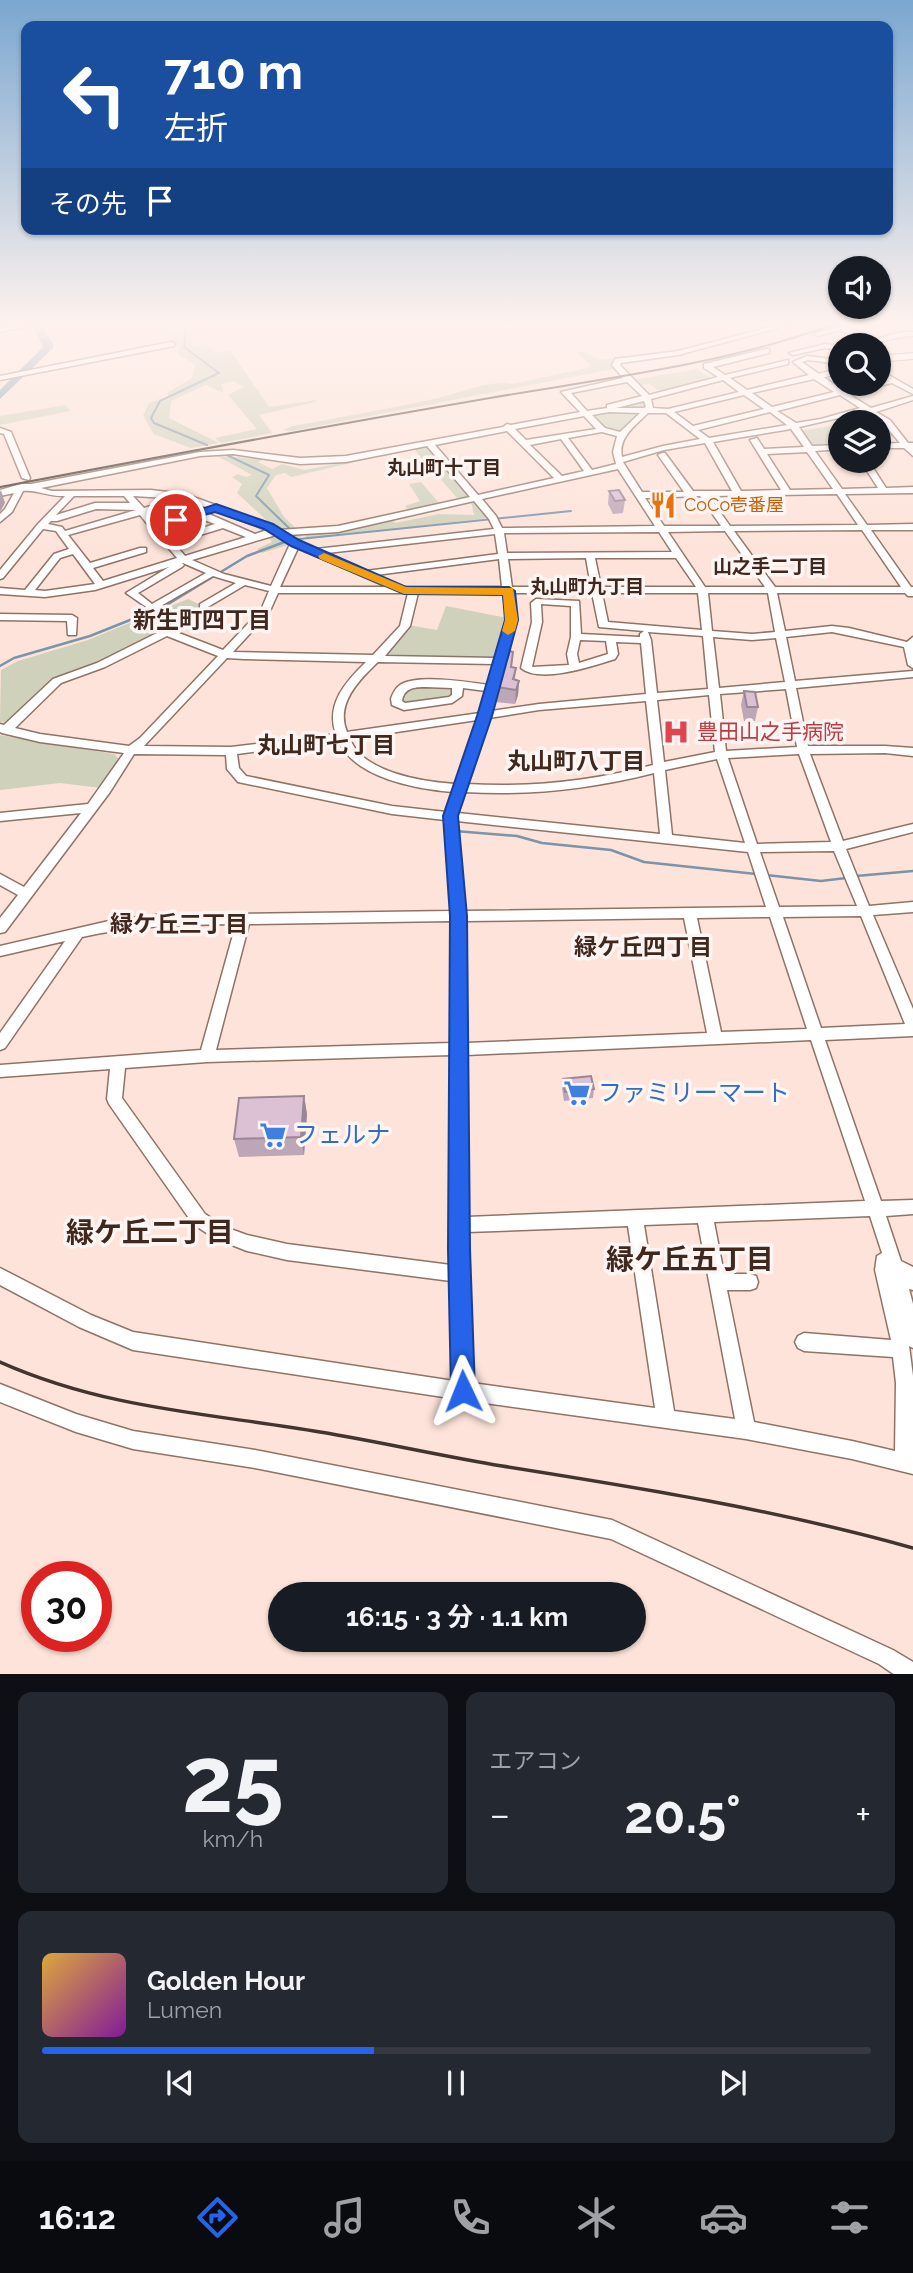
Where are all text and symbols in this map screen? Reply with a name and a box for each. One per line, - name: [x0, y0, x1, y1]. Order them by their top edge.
- text: 710 m: [164, 43, 303, 100]
- icon: left: [49, 49, 140, 140]
- text: 左折: [164, 109, 228, 146]
- icon: arrive: [141, 182, 179, 220]
- text: その先: [49, 189, 127, 219]
- map controls: [828, 256, 891, 473]
- button: sound: [828, 256, 891, 319]
- button: search: [828, 333, 891, 396]
- button: layers: [828, 410, 891, 473]
- district label: 丸山町十丁目: [387, 456, 501, 478]
- pin: [146, 490, 206, 550]
- restaurant icon: CoCo壱番屋: [648, 490, 678, 520]
- place label: CoCo壱番屋: [684, 494, 784, 515]
- icon: arrive: [157, 501, 195, 539]
- district label: 山之手二丁目: [713, 555, 827, 577]
- district label: 丸山町九丁目: [530, 575, 644, 597]
- district label: 新生町四丁目: [133, 606, 271, 633]
- hospital icon: 豊田山之手病院: [661, 717, 691, 747]
- place label: 豊田山之手病院: [697, 719, 844, 744]
- district label: 丸山町七丁目: [257, 731, 395, 758]
- district label: 丸山町八丁目: [507, 747, 645, 774]
- district label: 緑ケ丘三丁目: [110, 910, 248, 937]
- district label: 緑ケ丘四丁目: [574, 933, 712, 960]
- supermarket icon: ファミリーマート: [562, 1078, 592, 1108]
- place label: ファミリーマート: [598, 1078, 790, 1107]
- supermarket icon: フェルナ: [258, 1120, 288, 1150]
- place label: フェルナ: [294, 1120, 390, 1149]
- district label: 緑ケ丘二丁目: [66, 1216, 234, 1249]
- district label: 緑ケ丘五丁目: [606, 1243, 774, 1276]
- position arrow: [426, 1354, 500, 1428]
- speed limit sign: 30: [21, 1561, 112, 1652]
- text: 16:15 · 3 分 · 1.1 km: [346, 1602, 568, 1632]
- text: 25: [182, 1726, 284, 1833]
- text: エアコン: [490, 1747, 582, 1774]
- text: 20.5°: [624, 1784, 741, 1845]
- text: −: [490, 1792, 510, 1837]
- text: +: [855, 1792, 871, 1837]
- text: km/h: [202, 1825, 263, 1852]
- text: Golden Hour: [147, 1966, 305, 1996]
- text: Lumen: [147, 1996, 222, 2023]
- icon: previous: [161, 2064, 199, 2102]
- icon: pause: [437, 2064, 475, 2102]
- icon: next: [714, 2064, 752, 2102]
- icon: directions: [193, 2193, 242, 2242]
- icon: music: [320, 2193, 369, 2242]
- icon: phone: [446, 2193, 495, 2242]
- icon: climate: [572, 2193, 621, 2242]
- icon: car: [699, 2193, 748, 2242]
- icon: filters: [825, 2193, 874, 2242]
- text: 16:12: [39, 2199, 116, 2236]

